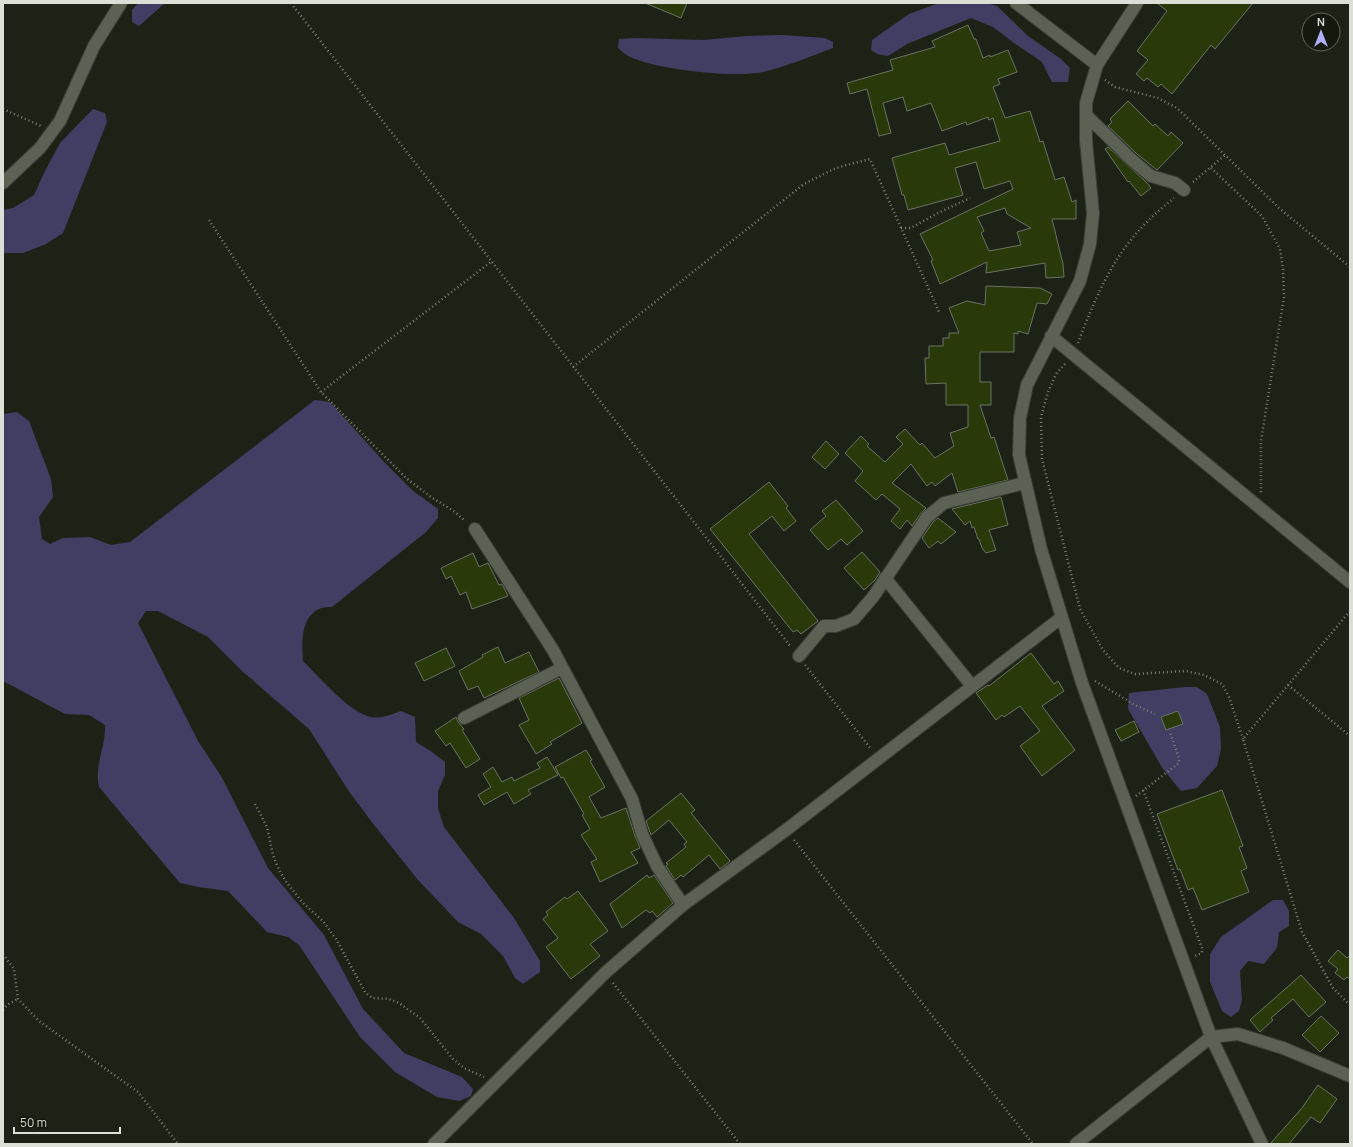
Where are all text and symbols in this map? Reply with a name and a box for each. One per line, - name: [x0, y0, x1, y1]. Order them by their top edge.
- north arrow: [1301, 12, 1341, 52]
- text: N: [1317, 14, 1325, 29]
- scale bar: [14, 1109, 120, 1135]
- text: 50 m: [20, 1114, 47, 1131]

